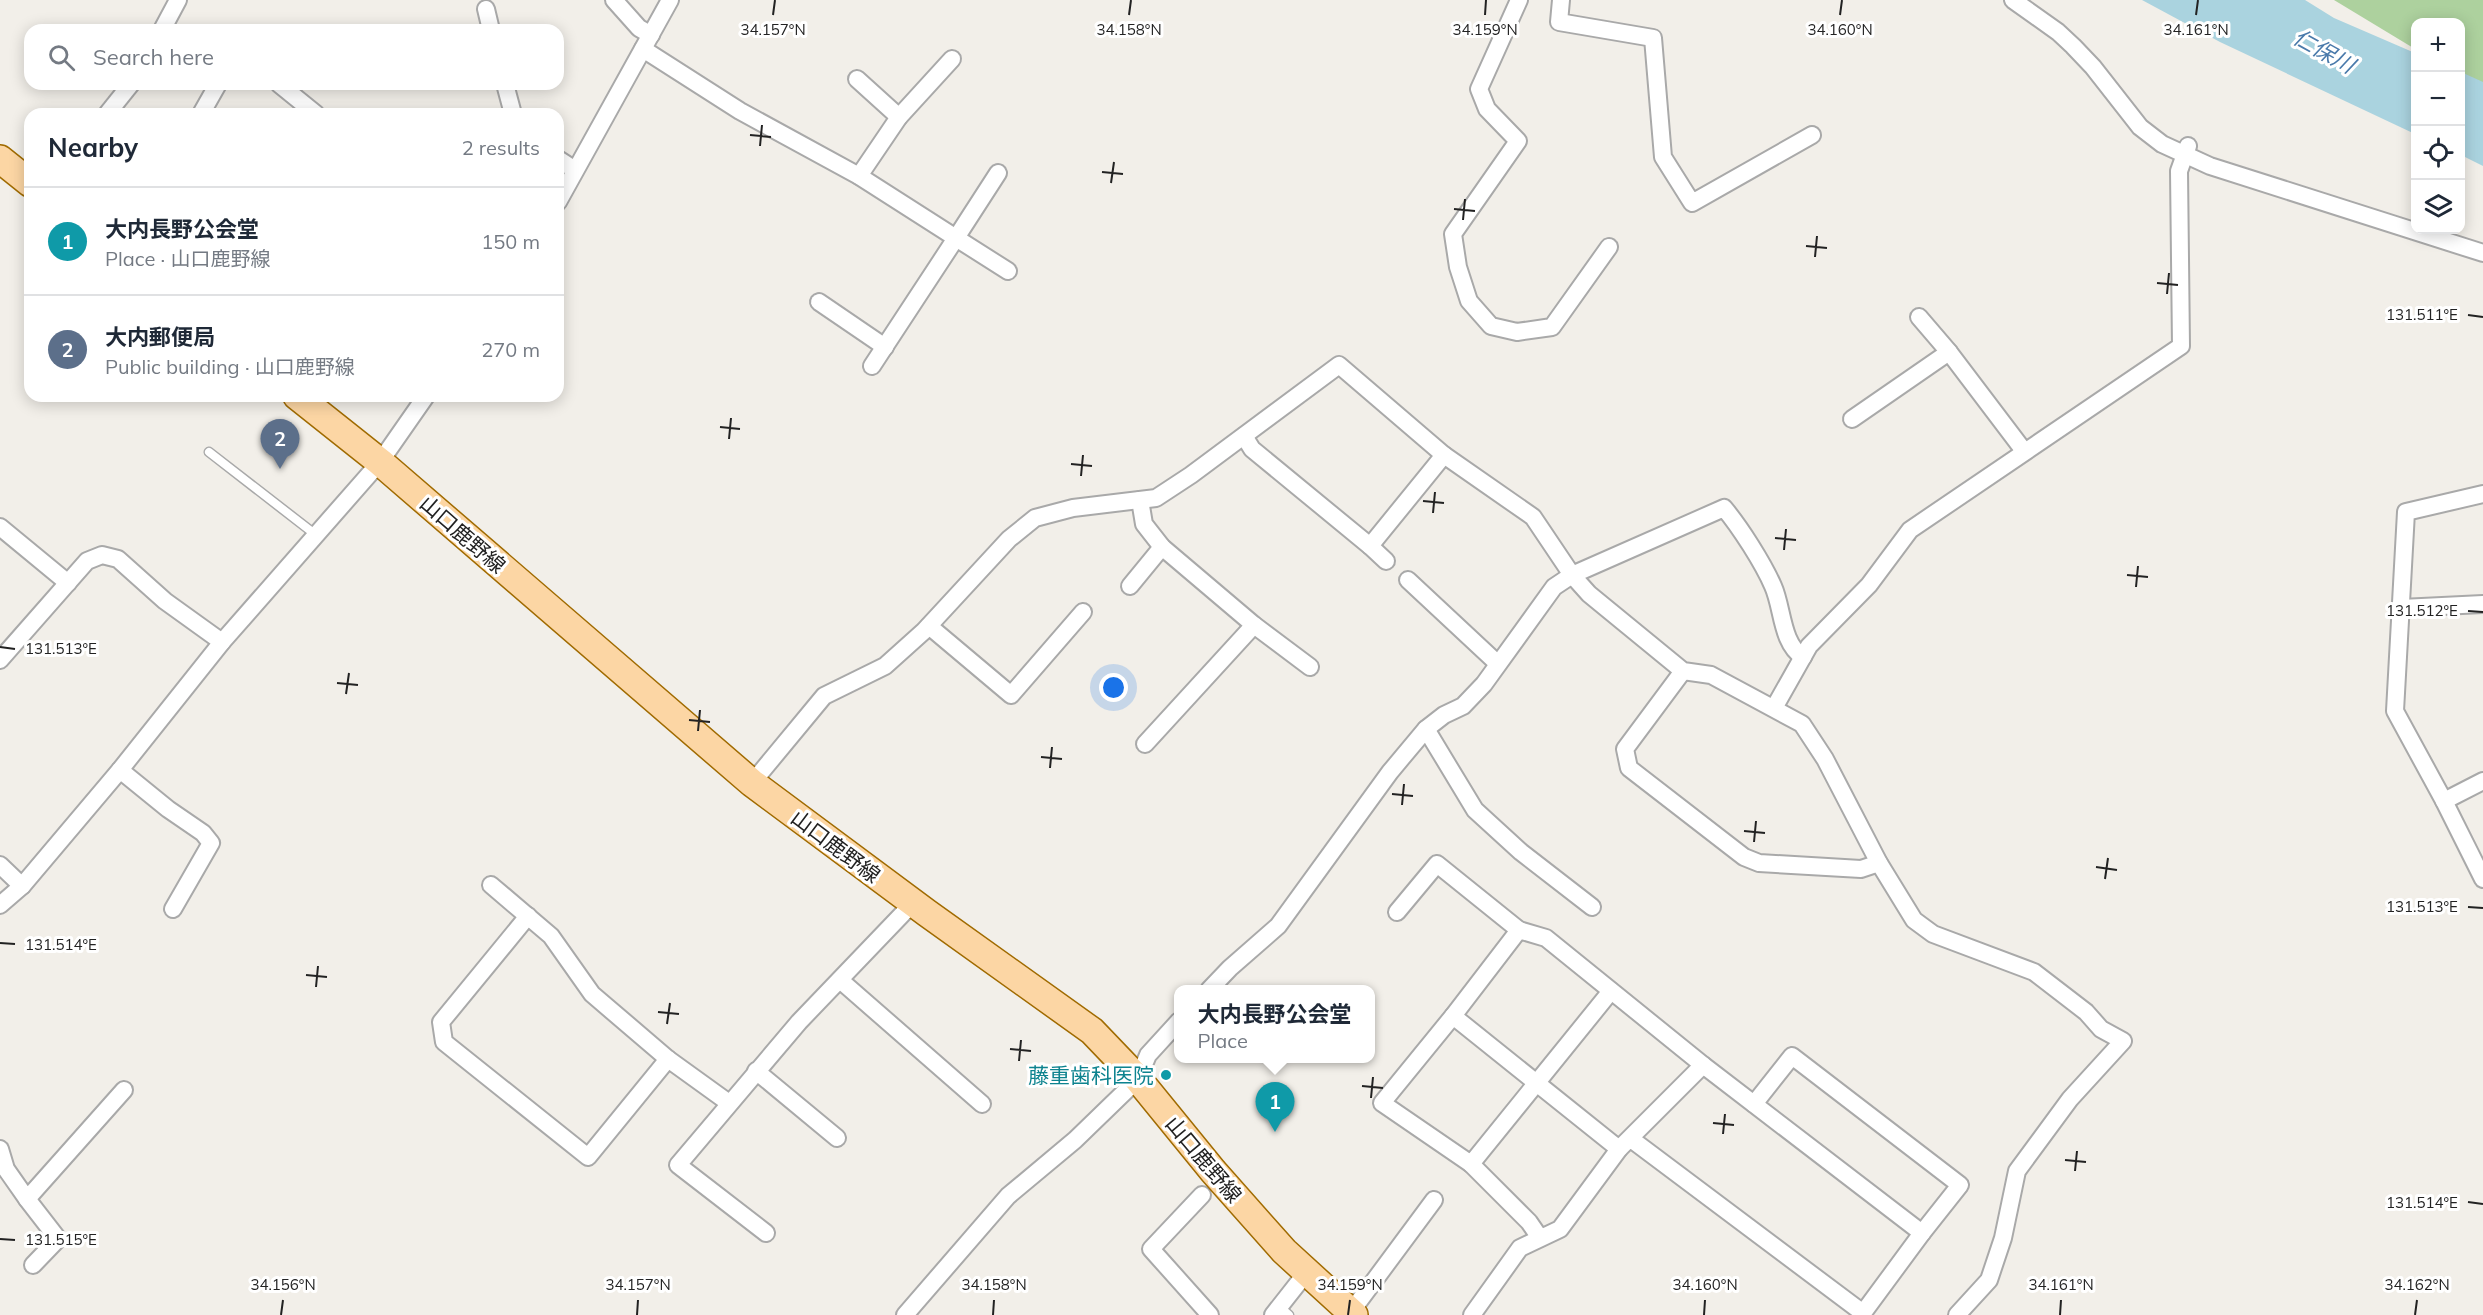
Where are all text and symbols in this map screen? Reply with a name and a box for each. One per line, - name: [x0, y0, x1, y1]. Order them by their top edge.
- map controls: [2411, 18, 2465, 234]
- button: +: [2411, 18, 2465, 72]
- text: 34.157°N: [740, 20, 806, 39]
- text: 34.158°N: [1096, 20, 1162, 39]
- text: 34.159°N: [1452, 20, 1518, 39]
- text: 34.160°N: [1807, 20, 1873, 39]
- text: 34.161°N: [2163, 20, 2229, 39]
- water label: 仁保川: [2288, 23, 2361, 80]
- search box: [24, 24, 564, 90]
- icon: search: [45, 41, 78, 74]
- text: Search here: [93, 43, 214, 71]
- button: −: [2411, 72, 2465, 126]
- button: locate: [2411, 126, 2465, 180]
- text: Nearby: [48, 131, 138, 164]
- text: 2 results: [462, 135, 540, 160]
- button: layers: [2411, 180, 2465, 234]
- text: 大内長野公会堂: [105, 215, 259, 243]
- text: 1: [62, 229, 74, 254]
- text: 150 m: [481, 229, 540, 254]
- text: Place · 山口鹿野線: [105, 246, 270, 271]
- text: 131.511°E: [2386, 305, 2458, 324]
- text: 大内郵便局: [105, 323, 215, 351]
- text: 2: [62, 337, 74, 362]
- text: 270 m: [481, 337, 540, 362]
- text: Public building · 山口鹿野線: [105, 354, 355, 379]
- pin: 2: [260, 420, 300, 469]
- street label: 山口鹿野線: [415, 490, 511, 578]
- text: 131.512°E: [2386, 601, 2458, 620]
- text: 131.513°E: [25, 639, 97, 658]
- your location: [1099, 673, 1128, 702]
- street label: 山口鹿野線: [786, 804, 886, 888]
- text: 131.513°E: [2386, 897, 2458, 916]
- text: 131.514°E: [25, 935, 97, 954]
- popup: [1174, 985, 1375, 1063]
- text: 大内長野公会堂: [1197, 1000, 1352, 1028]
- text: Place: [1197, 1028, 1248, 1053]
- place label: 藤重歯科医院: [1028, 1062, 1154, 1088]
- marker: 藤重歯科医院: [1159, 1068, 1173, 1082]
- pin: 1: [1256, 1082, 1294, 1132]
- street label: 山口鹿野線: [1160, 1110, 1248, 1208]
- text: 131.514°E: [2386, 1193, 2458, 1212]
- text: 131.515°E: [25, 1230, 97, 1249]
- text: 34.156°N: [250, 1275, 316, 1294]
- text: 34.157°N: [605, 1275, 671, 1294]
- text: 34.158°N: [961, 1275, 1027, 1294]
- text: 34.159°N: [1317, 1275, 1383, 1294]
- text: 34.160°N: [1672, 1275, 1738, 1294]
- text: 34.161°N: [2028, 1275, 2094, 1294]
- text: 34.162°N: [2384, 1275, 2450, 1294]

